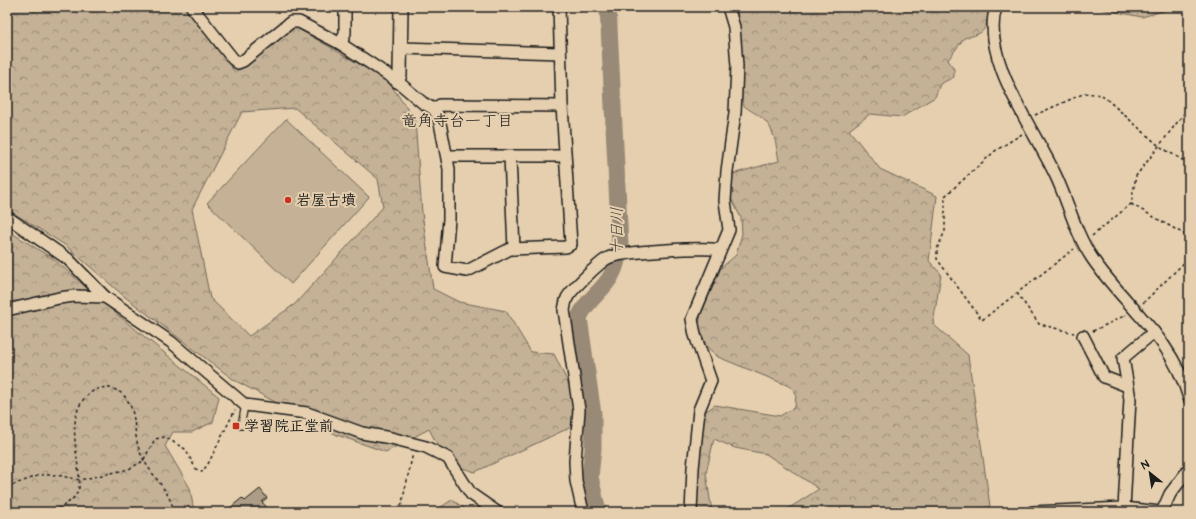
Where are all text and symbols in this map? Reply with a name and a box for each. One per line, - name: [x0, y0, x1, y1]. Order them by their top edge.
- district label: 竜角寺台一丁目: [401, 110, 513, 132]
- place label: 岩屋古墳: [296, 190, 356, 211]
- marker: 岩屋古墳: [283, 195, 293, 205]
- water label: 十日川: [606, 207, 628, 255]
- place label: 学習院正堂前: [244, 416, 334, 437]
- marker: 学習院正堂前: [231, 421, 241, 431]
- north arrow: [1130, 453, 1170, 493]
- text: N: [1139, 457, 1152, 473]

